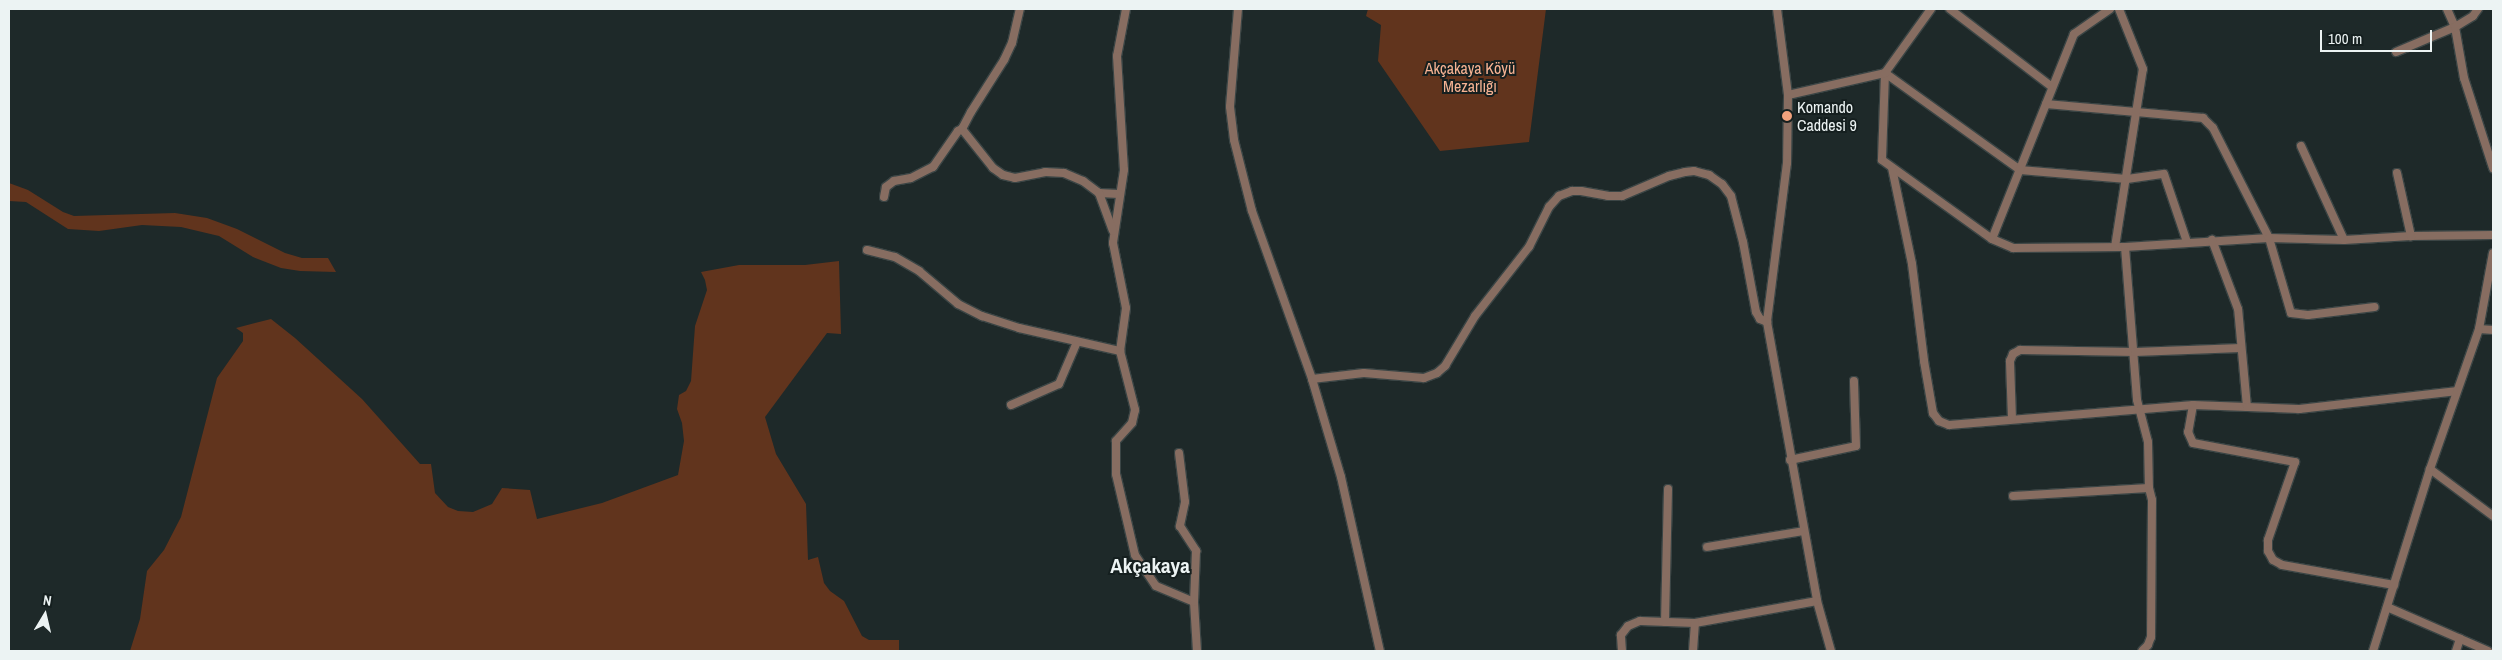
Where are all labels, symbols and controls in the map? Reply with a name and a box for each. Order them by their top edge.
scale bar [2322,20,2434,52]
text: 100 m [2328,28,2362,49]
park label: Akçakaya Köyü Mezarlığı [1425,58,1515,96]
place label: Komando Caddesi 9 [1797,97,1857,135]
marker: Komando Caddesi 9 [1781,110,1793,122]
district label: Akçakaya [1110,553,1190,579]
north arrow [20,590,70,640]
text: N [42,591,53,610]

